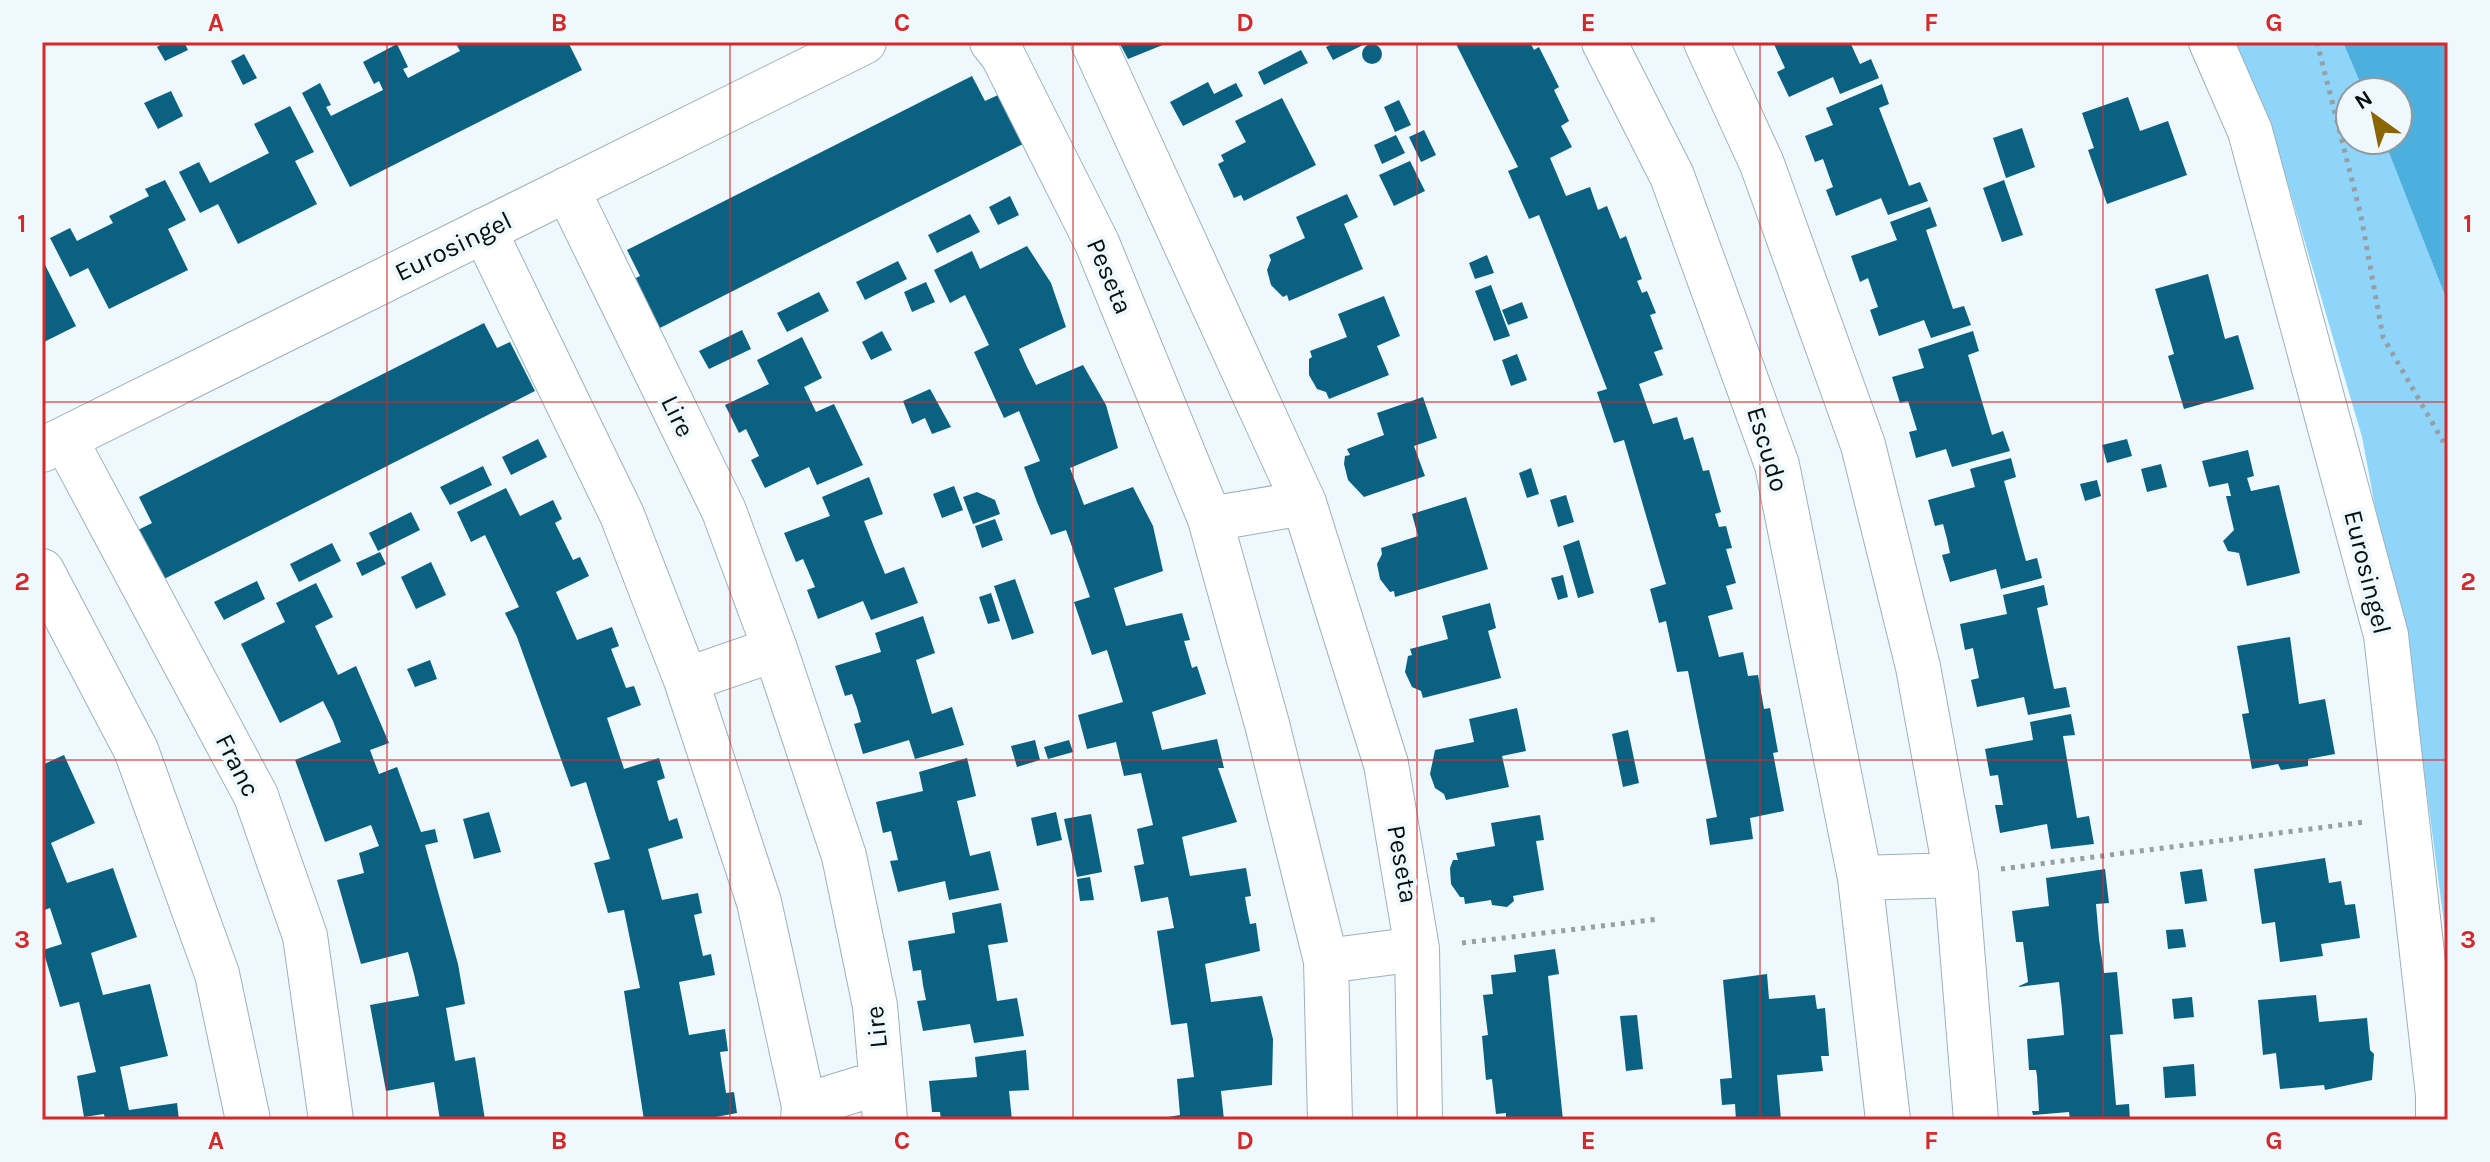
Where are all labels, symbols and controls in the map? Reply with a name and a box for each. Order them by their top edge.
text: A [208,7,224,38]
text: B [551,7,567,38]
text: C [894,7,910,38]
text: D [1236,7,1254,38]
text: E [1580,7,1596,38]
text: F [1924,7,1938,38]
text: G [2265,7,2283,38]
north arrow [2334,76,2414,156]
text: N [2350,85,2377,115]
street label: Eurosingel [390,205,517,288]
text: 1 [17,208,27,239]
text: 1 [2463,208,2473,239]
street label: Peseta [1080,234,1139,319]
street label: Lire [654,390,701,442]
street label: Escudo [1740,403,1795,495]
street label: Eurosingel [2337,507,2398,637]
text: 2 [14,566,30,597]
text: 2 [2460,566,2476,597]
street label: Franc [209,729,266,802]
street label: Peseta [1380,823,1425,906]
text: 3 [14,924,30,955]
text: 3 [2460,924,2476,955]
street label: Lire [859,1004,894,1050]
text: A [208,1125,224,1156]
text: B [551,1125,567,1156]
text: C [894,1125,910,1156]
text: D [1236,1125,1254,1156]
text: E [1580,1125,1596,1156]
text: F [1924,1125,1938,1156]
text: G [2265,1125,2283,1156]

